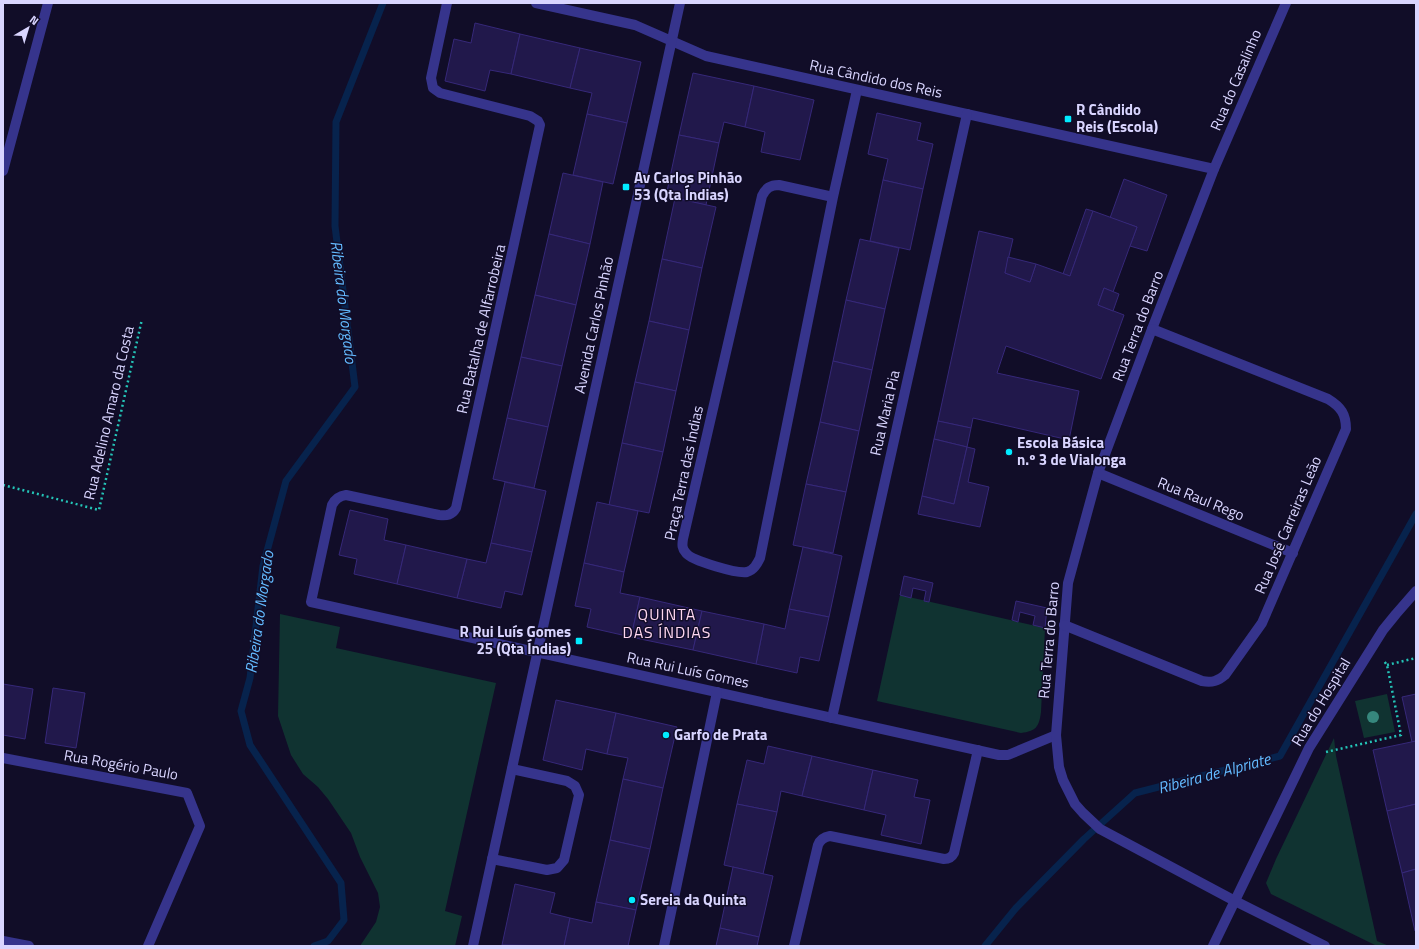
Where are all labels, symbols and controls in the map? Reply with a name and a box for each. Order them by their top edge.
north arrow [8,8,48,48]
text: N [26,11,42,29]
street label: Rua do Casalinho [1204,25,1267,134]
street label: Rua Cândido dos Reis [808,53,945,104]
place label: R Cândido Reis (Escola) [1076,98,1158,138]
marker: R Cândido Reis (Escola) [1063,114,1073,124]
place label: Av Carlos Pinhão 53 (Qta Índias) [634,166,742,206]
marker: Av Carlos Pinhão 53 (Qta Índias) [621,182,631,192]
water label: Ribeira do Morgado [325,239,364,366]
street label: Rua Batalha de Alfarrobeira [450,241,511,416]
street label: Avenida Carlos Pinhão [568,254,619,396]
street label: Rua Terra do Barro [1106,267,1169,385]
street label: Rua Adelino Amaro da Costa [77,323,140,502]
street label: Rua Maria Pia [864,367,906,458]
street label: Praça Terra das Índias [658,403,709,543]
place label: Escola Básica n.º 3 de Vialonga [1017,431,1127,471]
marker: Escola Básica n.º 3 de Vialonga [1004,447,1014,457]
street label: Rua José Carreiras Leão [1248,452,1327,597]
street label: Rua Raul Rego [1154,471,1248,526]
water label: Ribeira do Morgado [239,548,280,675]
street label: Rua Terra do Barro [1032,580,1065,699]
district label: QUINTA DAS ÍNDIAS [623,602,711,644]
place label: R Rui Luís Gomes 25 (Qta Índias) [460,620,571,660]
marker: R Rui Luís Gomes 25 (Qta Índias) [574,636,584,646]
street label: Rua Rui Luís Gomes [625,645,751,694]
street label: Rua do Hospital [1285,653,1356,750]
place label: Garfo de Prata [674,723,768,746]
marker: Garfo de Prata [661,730,671,740]
street label: Rua Rogério Paulo [62,743,180,786]
water label: Ribeira de Alpriate [1155,746,1274,800]
place label: Sereia da Quinta [640,888,747,911]
marker: Sereia da Quinta [627,895,637,905]

